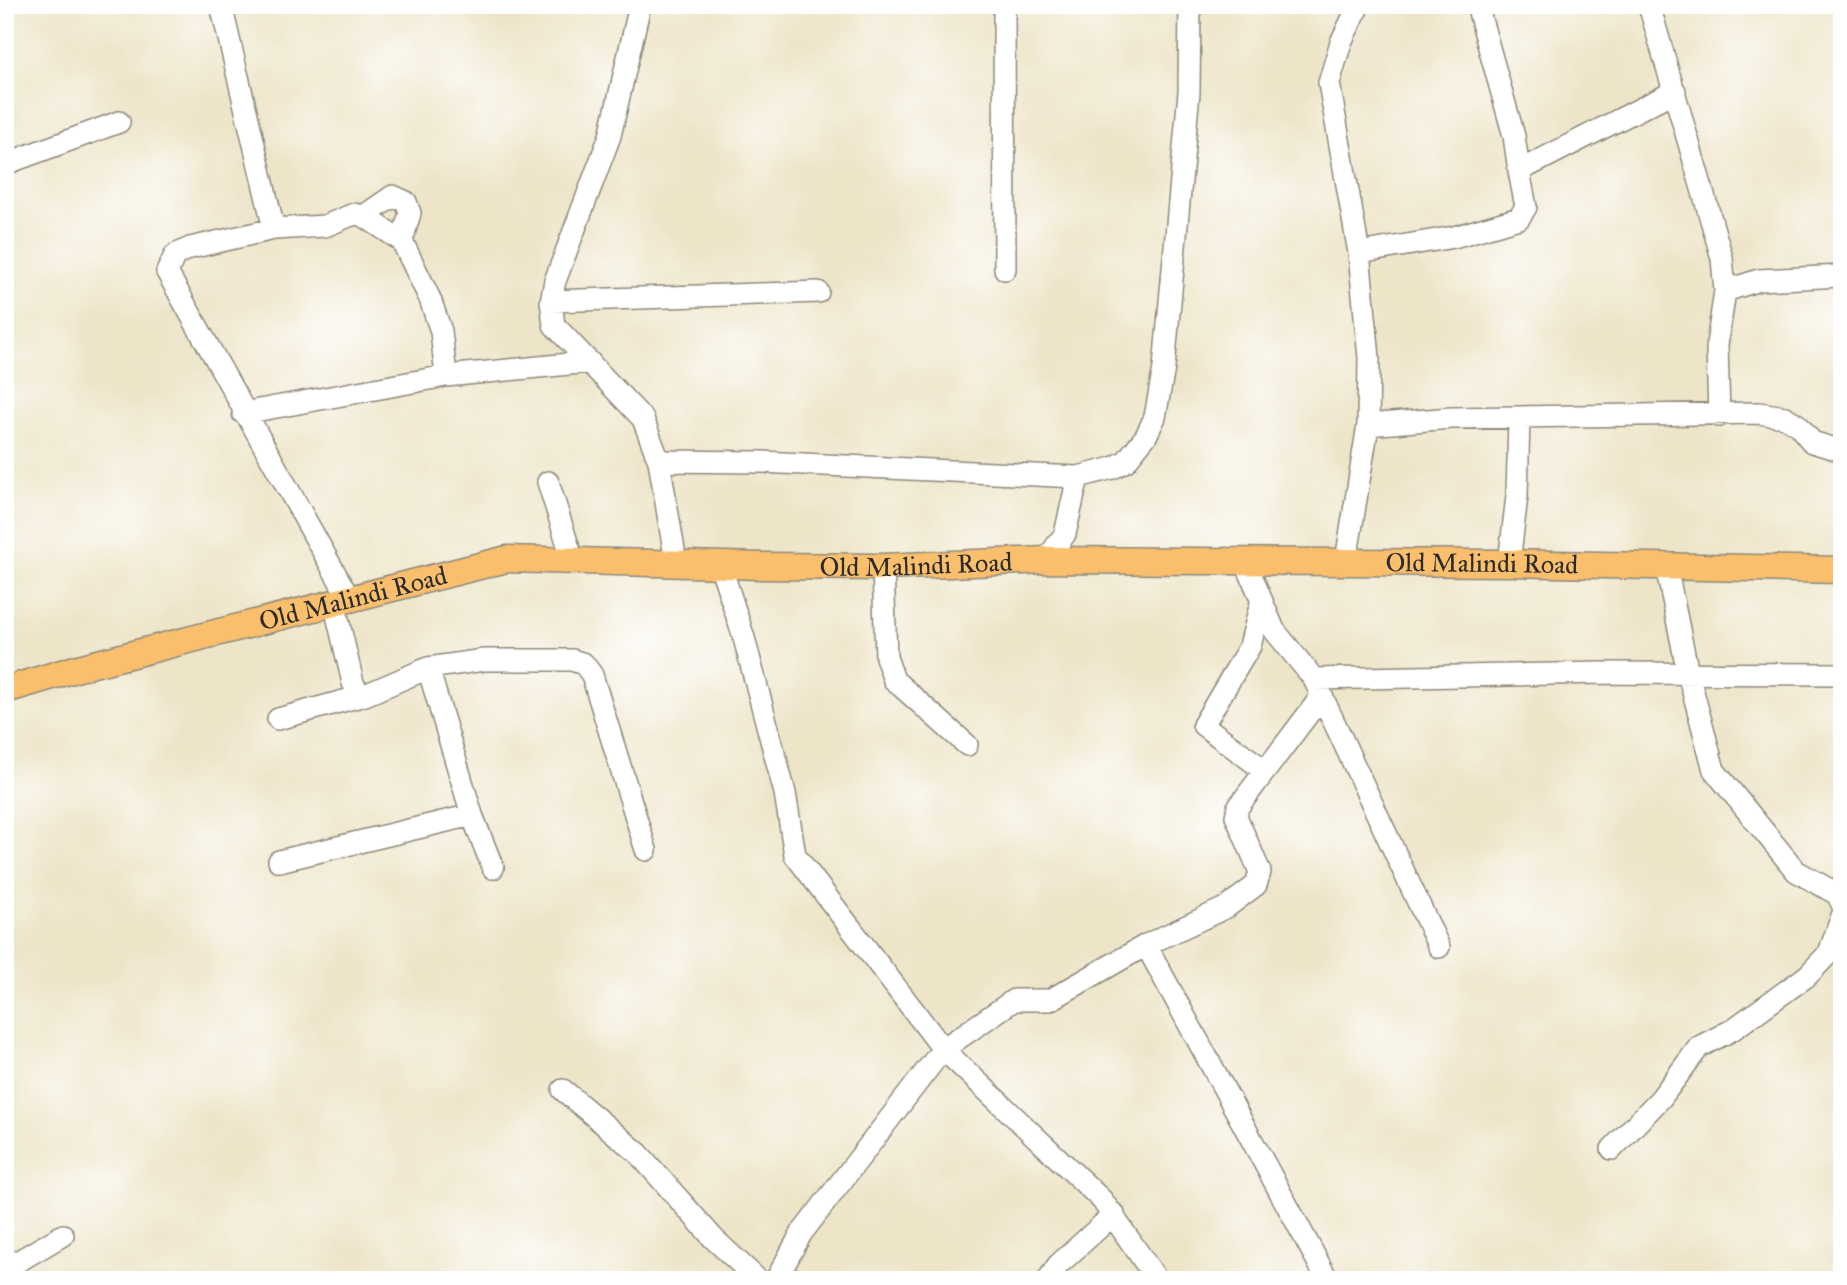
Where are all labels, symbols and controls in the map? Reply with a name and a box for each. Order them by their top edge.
street label: Old Malindi Road [820,545,1013,583]
street label: Old Malindi Road [1385,546,1579,580]
street label: Old Malindi Road [256,559,450,637]

